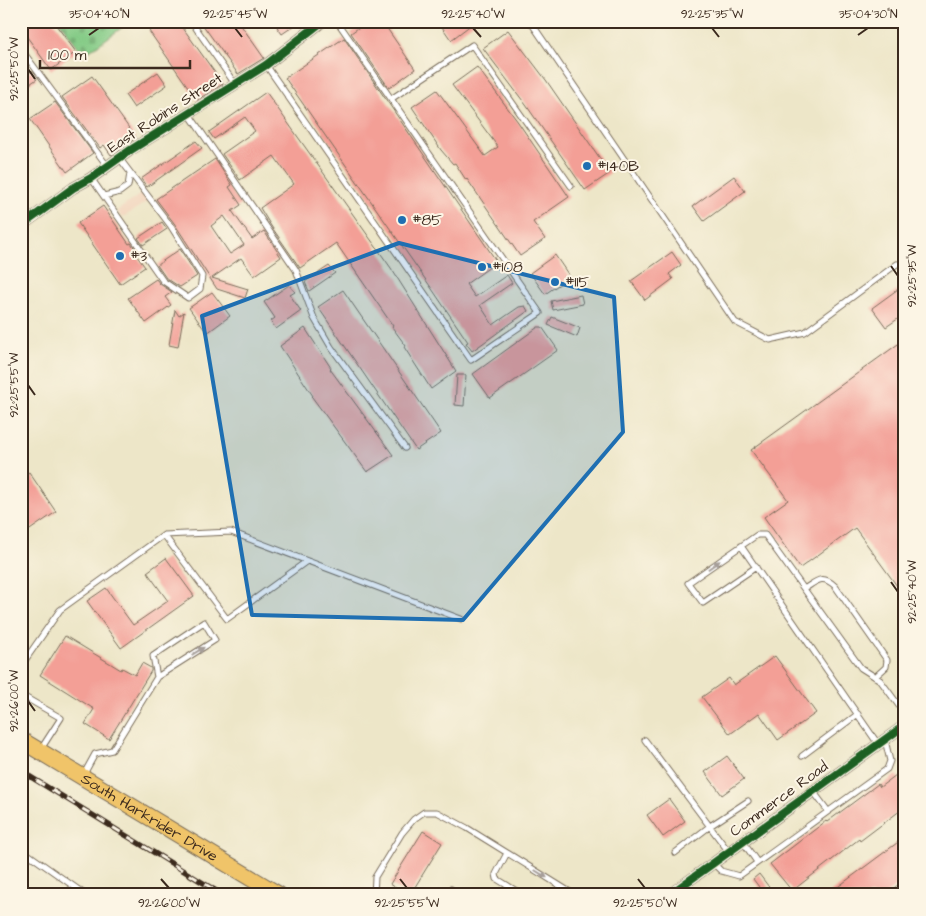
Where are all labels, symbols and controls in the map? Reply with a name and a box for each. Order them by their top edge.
text: 35°04'40"N [68,6,130,23]
text: 92°25'45"W [203,6,268,23]
text: 92°25'40"W [441,6,505,23]
text: 92°25'35"W [681,6,744,23]
text: 35°04'30"N [839,6,898,23]
text: 92°25'50"W [6,36,23,101]
scale bar [40,38,190,70]
text: 100 m [48,45,87,66]
street label: East Robins Street [103,68,227,158]
place label: #140B [597,156,639,177]
marker: #140B [581,160,593,172]
place label: #85 [412,210,442,231]
marker: #85 [396,214,408,226]
text: 92°25'35"W [904,244,921,307]
place label: #3 [130,246,148,267]
marker: #3 [114,250,126,262]
place label: #108 [492,257,523,278]
marker: #108 [476,261,488,273]
place label: #115 [565,272,589,293]
marker: #115 [549,276,561,288]
text: 92°25'55"W [6,352,23,417]
one-way arrow [708,560,721,570]
text: 92°25'40"W [904,560,921,624]
one-way arrow [192,646,205,656]
text: 92°26'00"W [6,669,23,732]
street label: Commerce Road [726,756,833,842]
street label: South Harkrider Drive [77,768,222,867]
one-way arrow [535,869,548,878]
text: 92°26'00"W [138,895,201,912]
text: 92°25'55"W [375,895,440,912]
text: 92°25'50"W [613,895,678,912]

